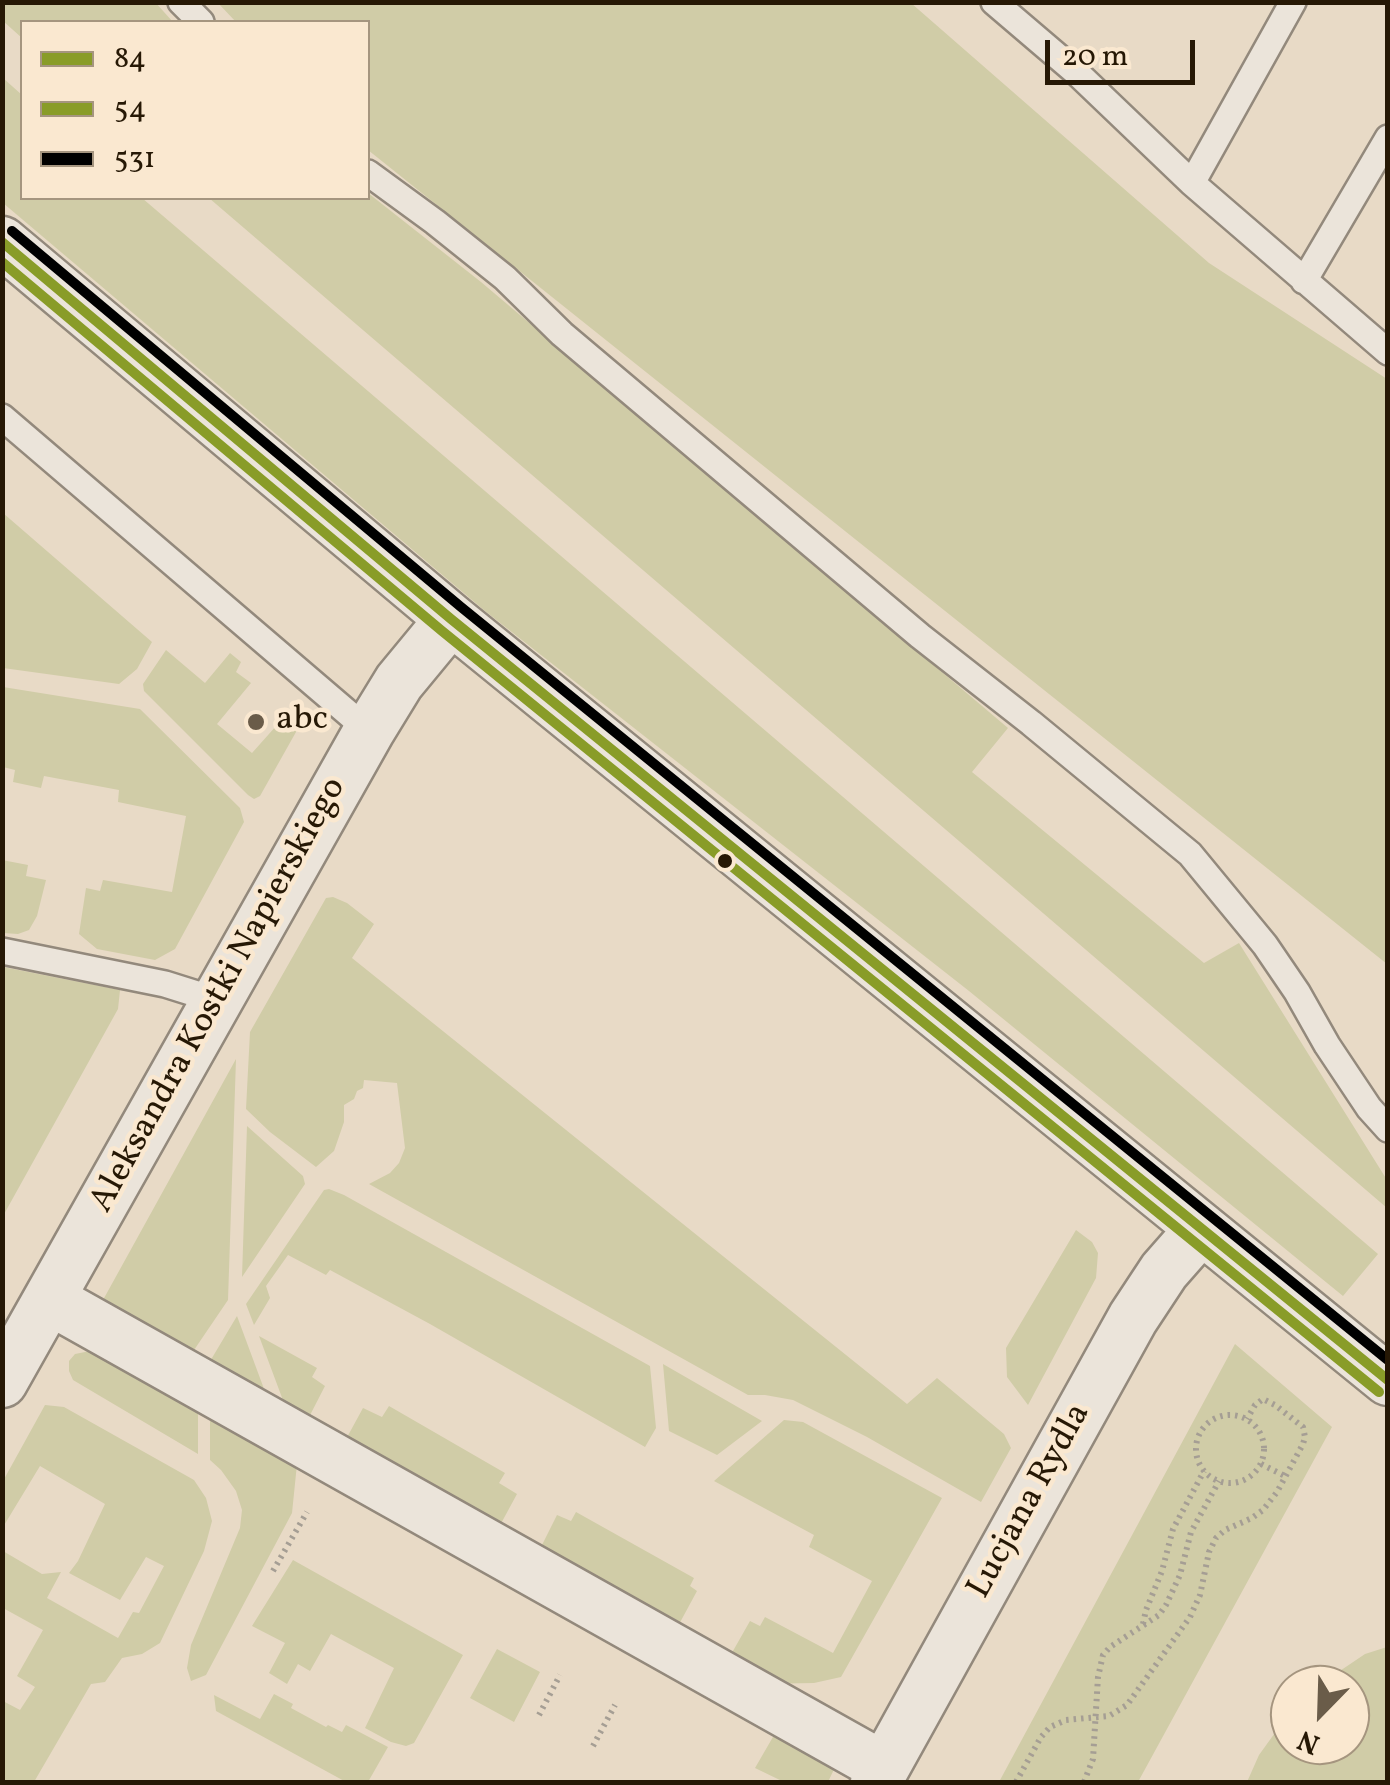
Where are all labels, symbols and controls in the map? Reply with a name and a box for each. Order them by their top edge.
legend [20,20,370,200]
scale bar [1050,20,1200,82]
text: 20 m [1062,36,1128,78]
text: 84 [114,38,146,80]
text: 54 [114,88,146,130]
text: 531 [114,138,155,180]
place label: abc [276,701,328,743]
marker: abc [245,711,267,733]
street label: Aleksandra Kostki Napierskiego [83,771,357,1221]
unlabelled marker [715,851,735,871]
street label: Lucjana Rydla [960,1397,1102,1607]
north arrow [1270,1665,1370,1765]
text: N [1292,1719,1326,1763]

